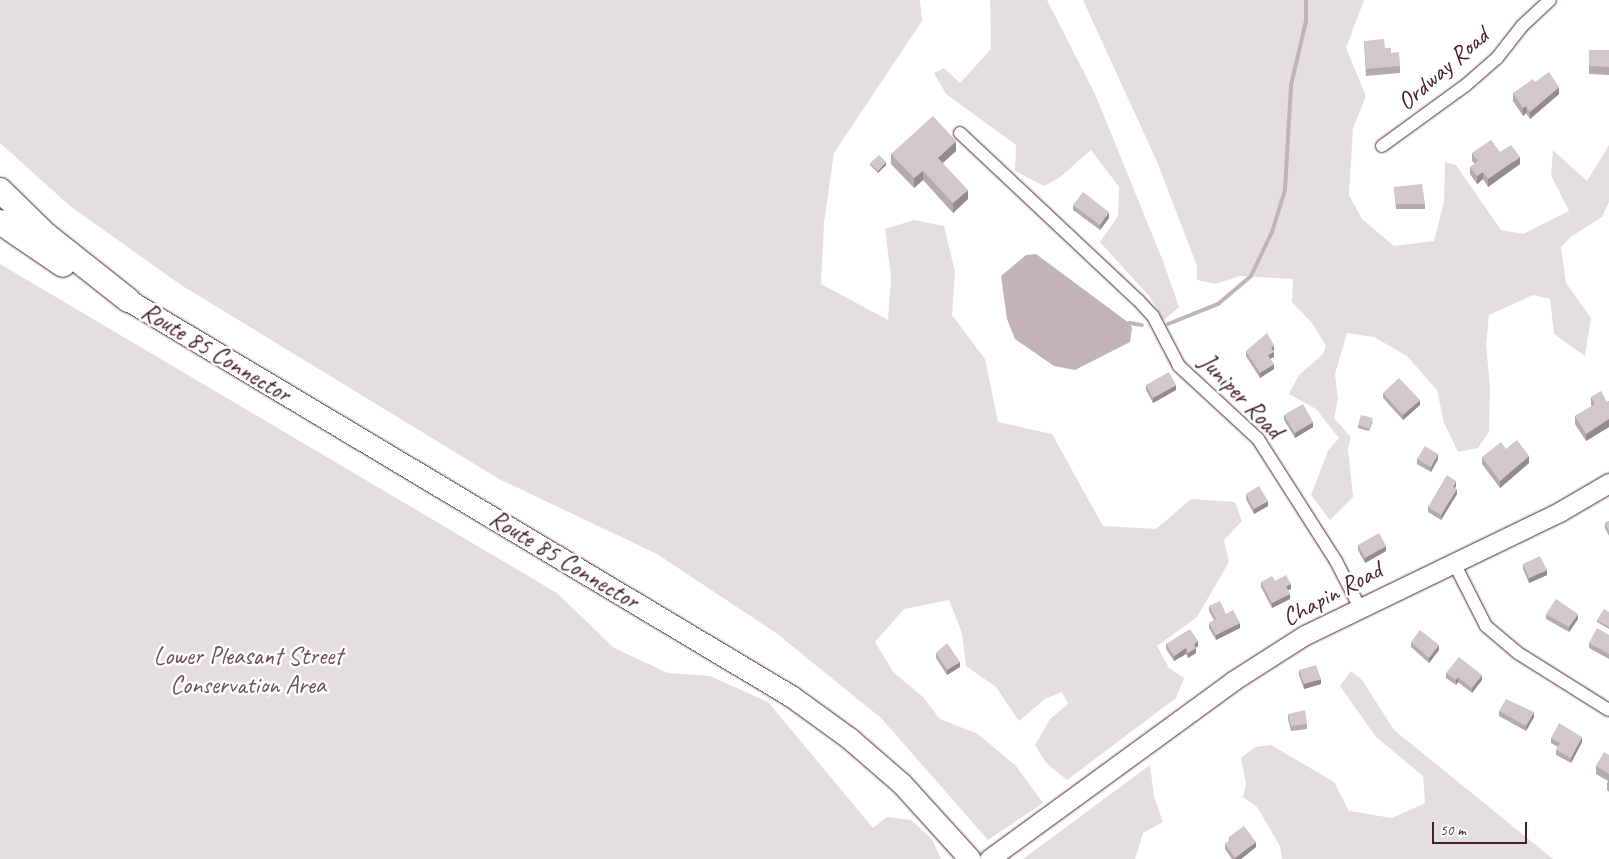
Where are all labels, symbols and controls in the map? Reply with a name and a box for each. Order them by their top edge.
street label: Ordway Road [1391,21,1495,117]
street label: Route 85 Connector [136,297,296,409]
street label: Juniper Road [1193,347,1289,445]
street label: Route 85 Connector [484,504,644,616]
street label: Chapin Road [1277,555,1387,633]
park label: Lower Pleasant Street Conservation Area [154,642,342,701]
scale bar [1434,812,1529,844]
text: 50 m [1440,821,1466,840]

